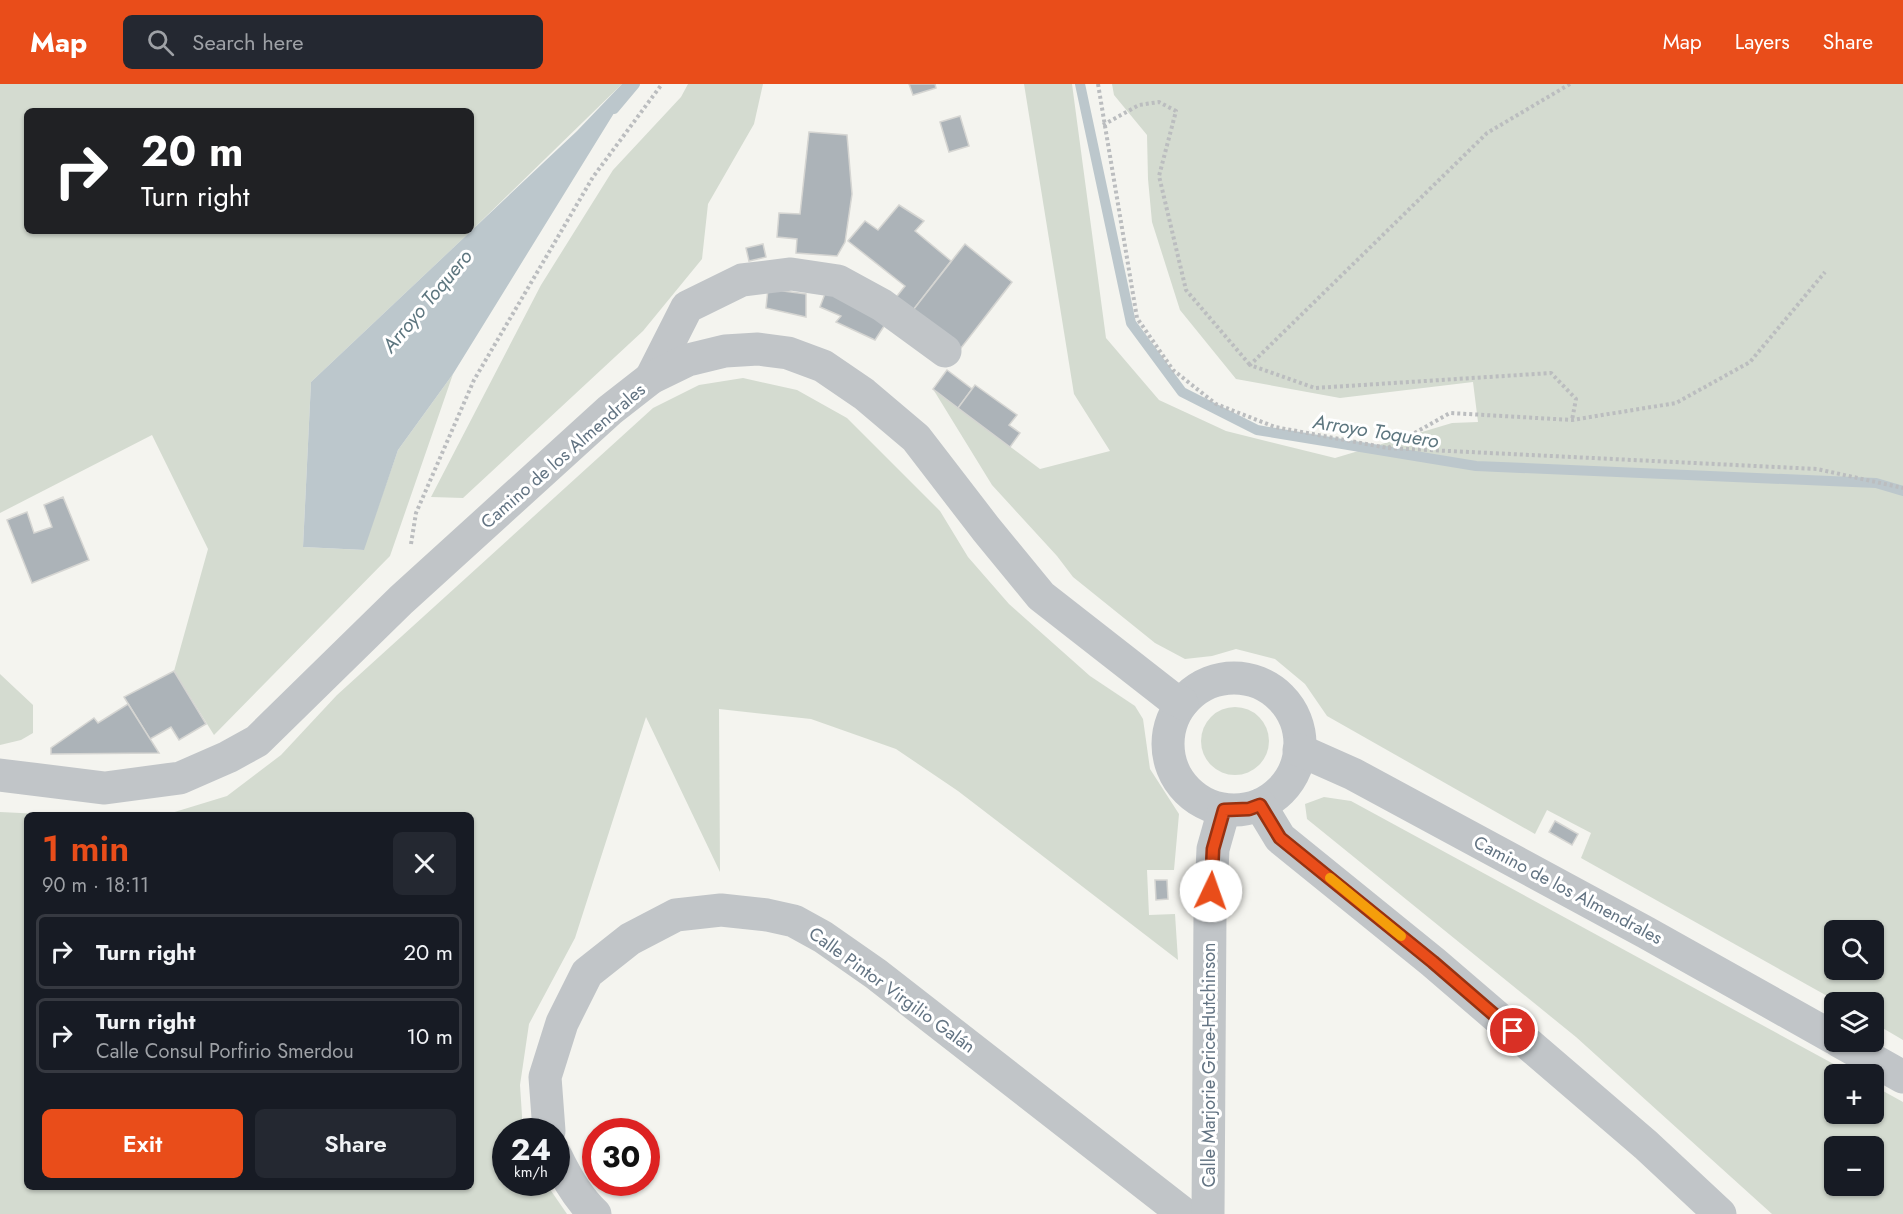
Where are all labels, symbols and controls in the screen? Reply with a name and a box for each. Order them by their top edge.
search box [123,15,543,69]
text: Map [30,22,87,63]
icon: search [144,26,177,59]
text: Search here [192,26,304,58]
text: Map [1663,27,1702,57]
text: Layers [1735,27,1790,57]
text: Share [1823,27,1873,57]
text: 20 m [141,121,243,182]
icon: right [42,132,120,210]
text: Turn right [141,177,249,216]
water label: Arroyo Toquero [375,243,479,360]
street label: Camino de los Almendrales [475,377,651,535]
water label: Arroyo Toquero [1310,407,1441,456]
text: 1 min [42,822,129,874]
street label: Camino de los Almendrales [1469,829,1667,951]
button: close [393,832,456,895]
position arrow [1179,859,1243,923]
text: 90 m · 18:11 [42,871,149,900]
map controls [1824,920,1884,1196]
button: search [1824,920,1884,980]
street label: Calle Pintor Virgilio Galán [803,921,981,1059]
icon: right [45,935,78,968]
text: Turn right [96,936,196,968]
text: 20 m [404,936,453,968]
street label: Calle Marjorie Grice-Hutchinson [1196,942,1222,1188]
button: layers [1824,992,1884,1052]
text: Turn right [96,1005,196,1037]
pin [1487,1005,1538,1056]
icon: arrive [1496,1014,1529,1047]
icon: right [45,1019,78,1052]
text: 10 m [406,1020,453,1052]
text: Calle Consul Porfirio Smerdou [96,1037,354,1066]
button: + [1824,1064,1884,1124]
button: Exit [42,1109,243,1178]
button: Share [255,1109,456,1178]
speed limit sign: 30 [582,1118,660,1196]
text: 24 [511,1128,551,1171]
button: − [1824,1136,1884,1196]
text: km/h [514,1161,548,1183]

